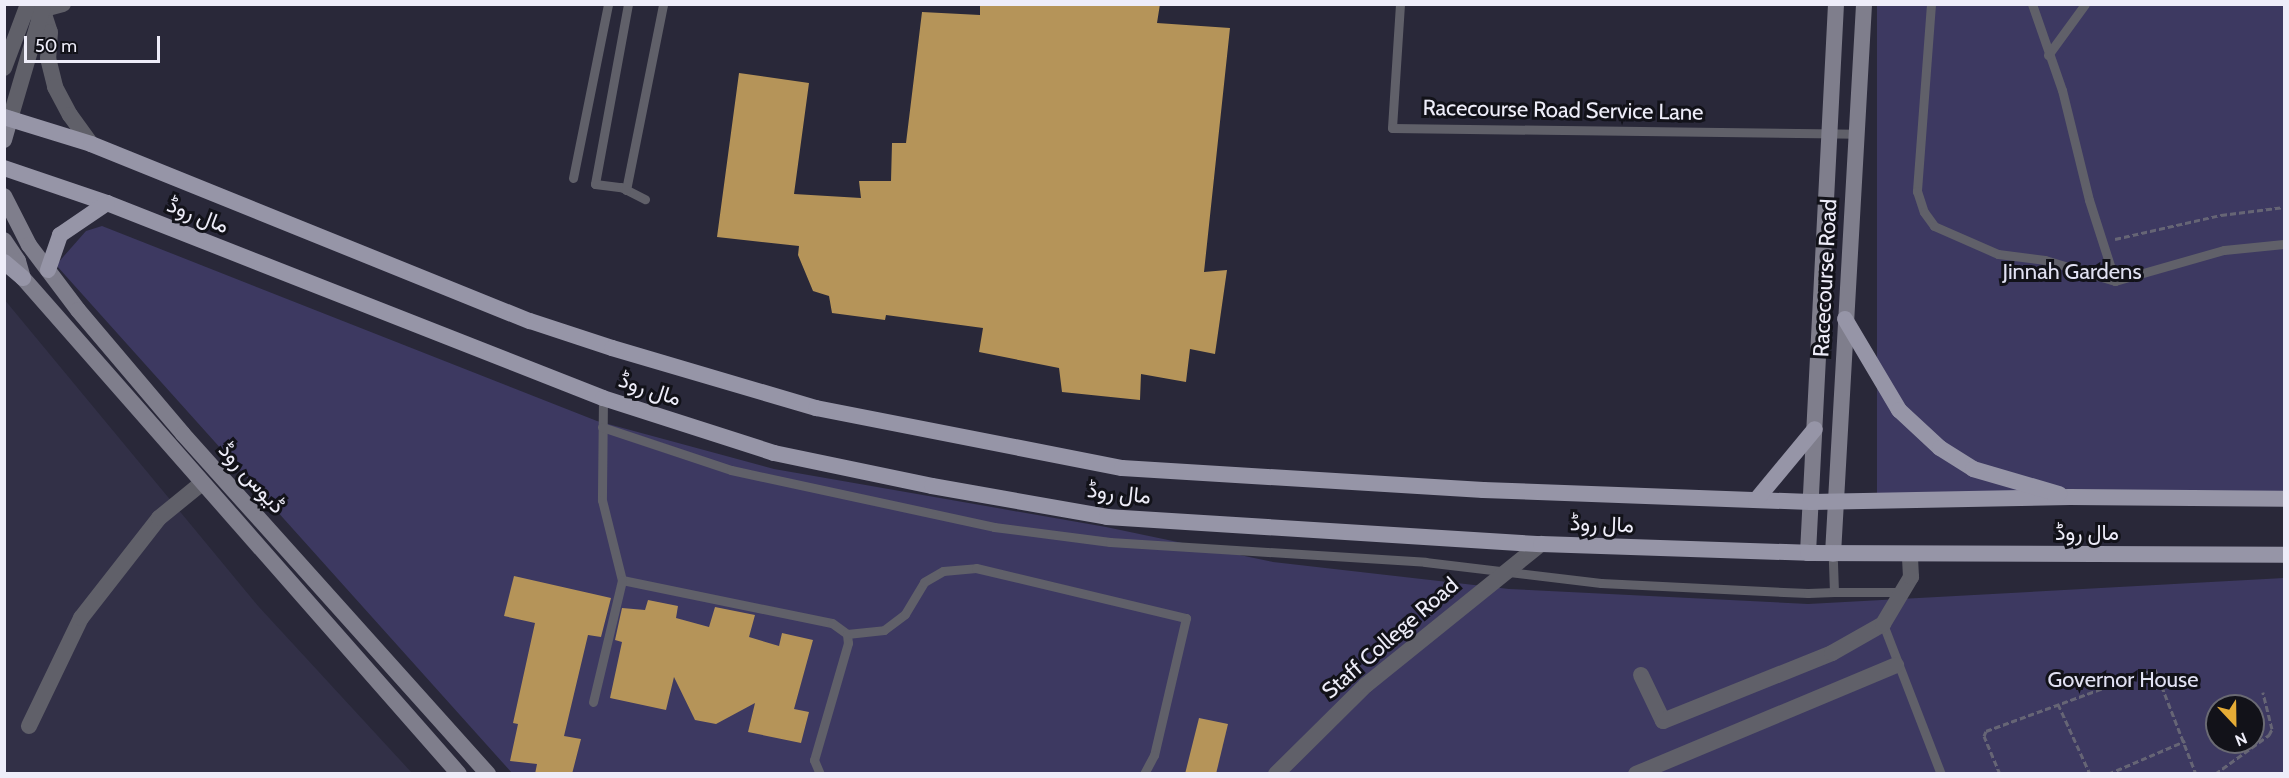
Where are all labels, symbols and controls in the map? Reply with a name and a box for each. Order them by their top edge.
scale bar [27,24,164,62]
text: 50 m [35,35,77,57]
street label: Racecourse Road Service Lane [1422,94,1704,126]
street label: مال روڈ [163,191,233,239]
street label: Racecourse Road [1808,198,1842,358]
park label: Jinnah Gardens [2003,259,2141,285]
street label: مال روڈ [615,367,685,411]
street label: ڈیوس روڈ [213,437,291,519]
street label: مال روڈ [1086,477,1152,509]
street label: مال روڈ [1570,510,1634,538]
street label: مال روڈ [2055,520,2119,546]
street label: Staff College Road [1317,572,1463,704]
park label: Governor House [2048,667,2198,693]
north arrow [2205,694,2265,754]
text: N [2232,728,2250,750]

